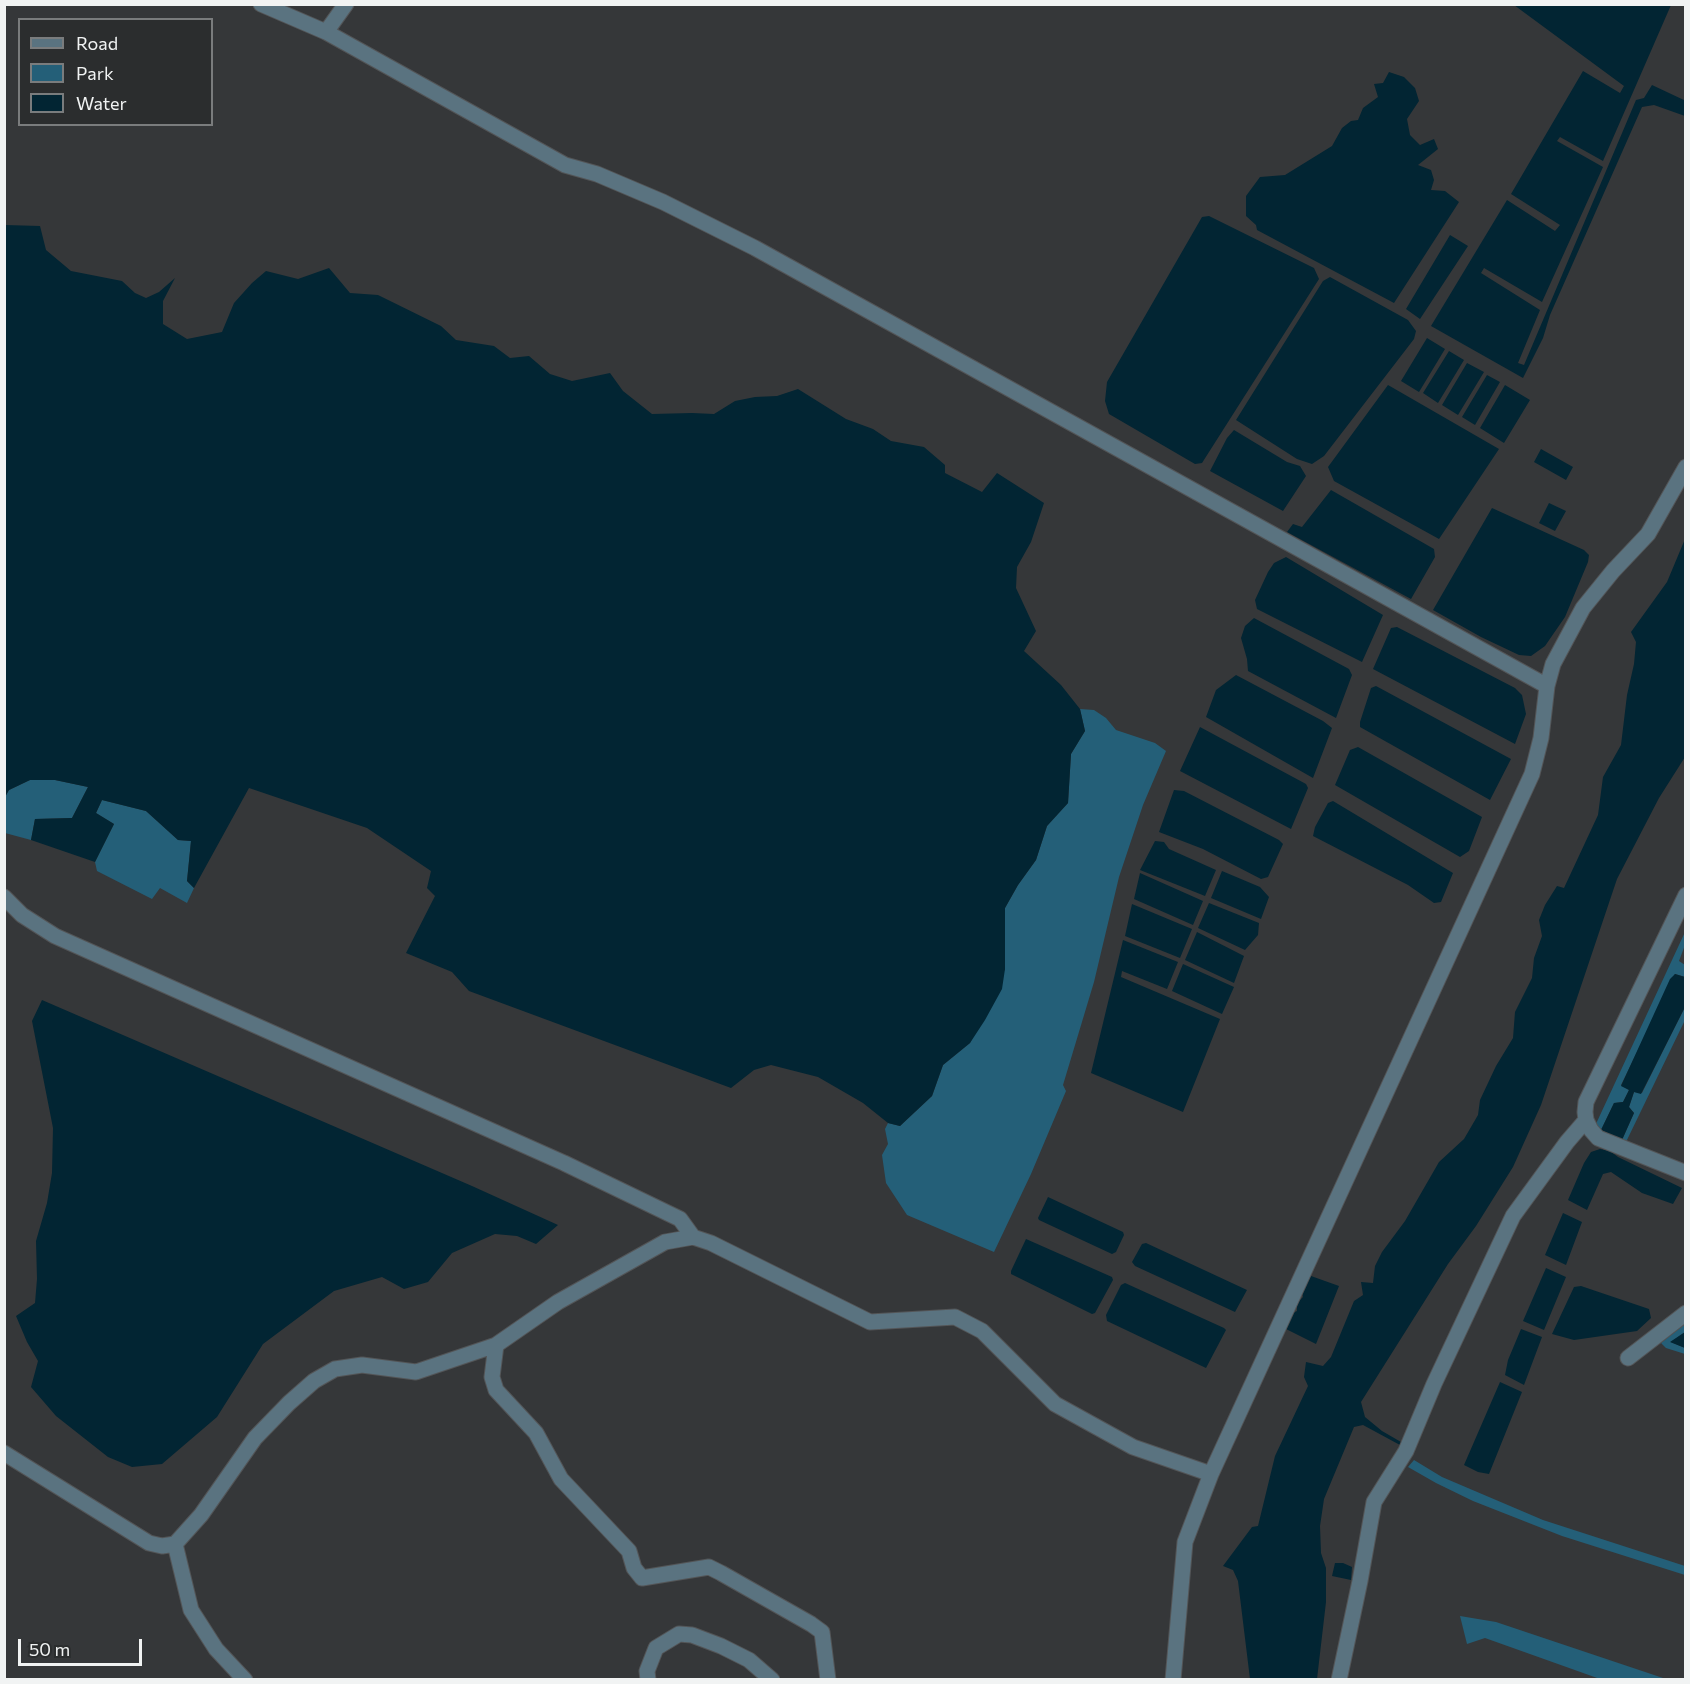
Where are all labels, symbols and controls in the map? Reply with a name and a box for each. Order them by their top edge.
legend [18,18,213,126]
text: Road [76,32,118,54]
text: Park [76,62,114,84]
text: Water [76,92,127,114]
scale bar [21,1627,146,1665]
text: 50 m [29,1638,70,1660]

